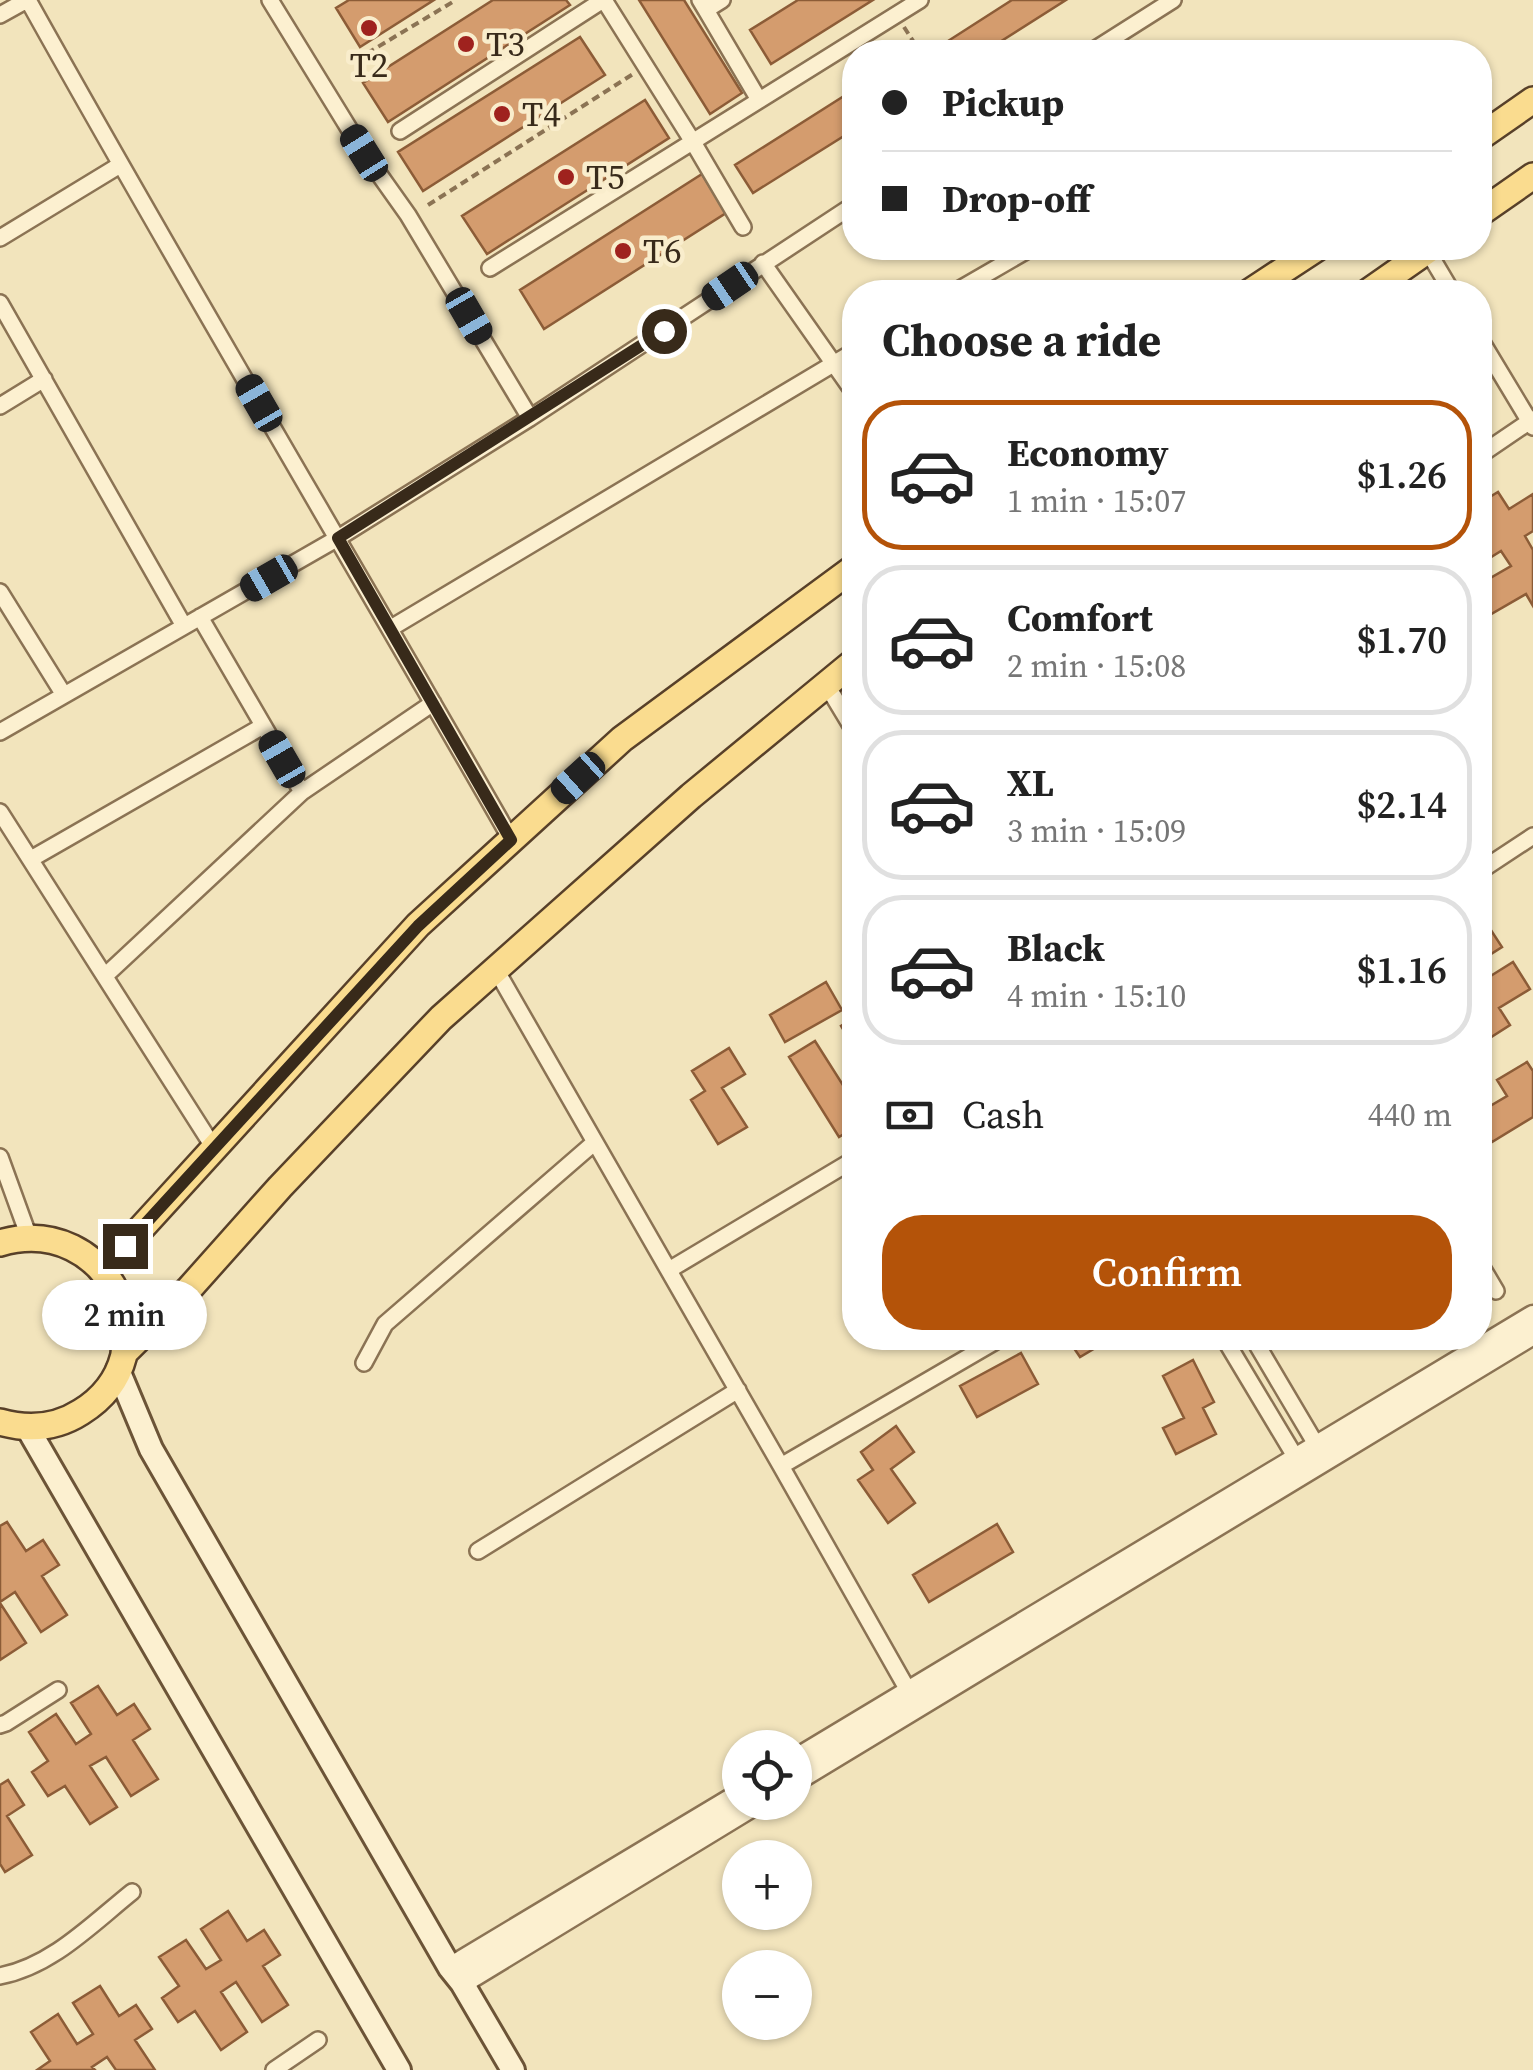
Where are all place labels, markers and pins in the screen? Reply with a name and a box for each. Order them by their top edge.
marker: T2 [358,17,380,39]
place label: T3 [486,20,525,68]
marker: T3 [455,33,477,55]
place label: T2 [350,41,388,89]
place label: T4 [522,90,561,138]
marker: T4 [491,103,513,125]
place label: T5 [586,153,625,201]
marker: T5 [555,166,577,188]
place label: T6 [643,227,682,275]
marker: T6 [612,240,634,262]

